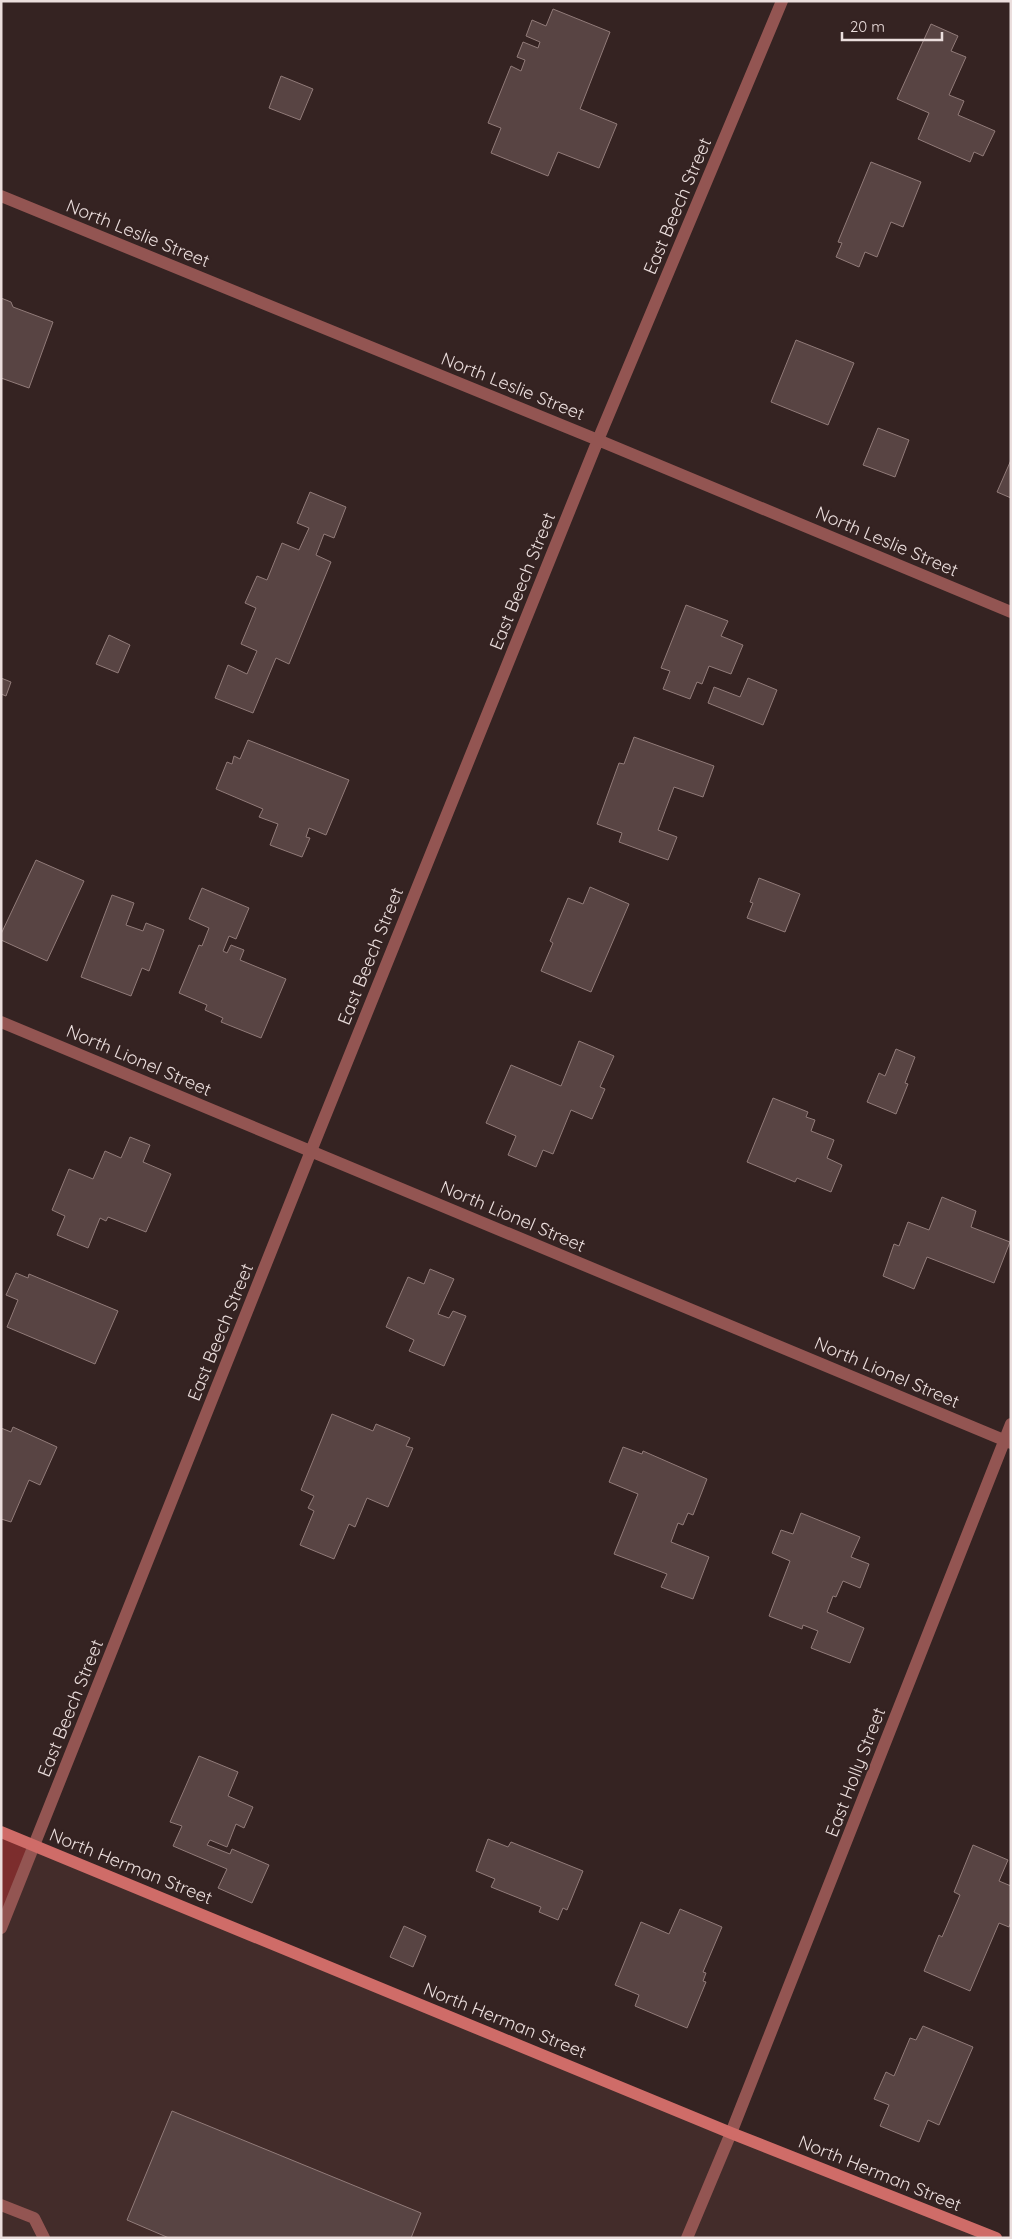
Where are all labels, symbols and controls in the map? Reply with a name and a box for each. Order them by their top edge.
scale bar [842,10,942,42]
text: 20 m [850,17,885,36]
street label: East Beech Street [638,134,716,278]
street label: North Leslie Street [63,194,213,272]
street label: North Leslie Street [438,347,588,425]
street label: North Leslie Street [812,501,962,581]
street label: East Beech Street [484,509,560,653]
street label: East Beech Street [332,884,408,1028]
street label: North Lionel Street [63,1019,215,1101]
street label: North Lionel Street [437,1175,589,1257]
street label: East Beech Street [182,1260,258,1404]
street label: North Lionel Street [811,1331,963,1413]
street label: East Beech Street [32,1636,108,1780]
street label: East Holly Street [820,1704,890,1840]
street label: North Herman Street [46,1823,216,1909]
street label: North Herman Street [420,1977,590,2063]
street label: North Herman Street [795,2130,965,2216]

